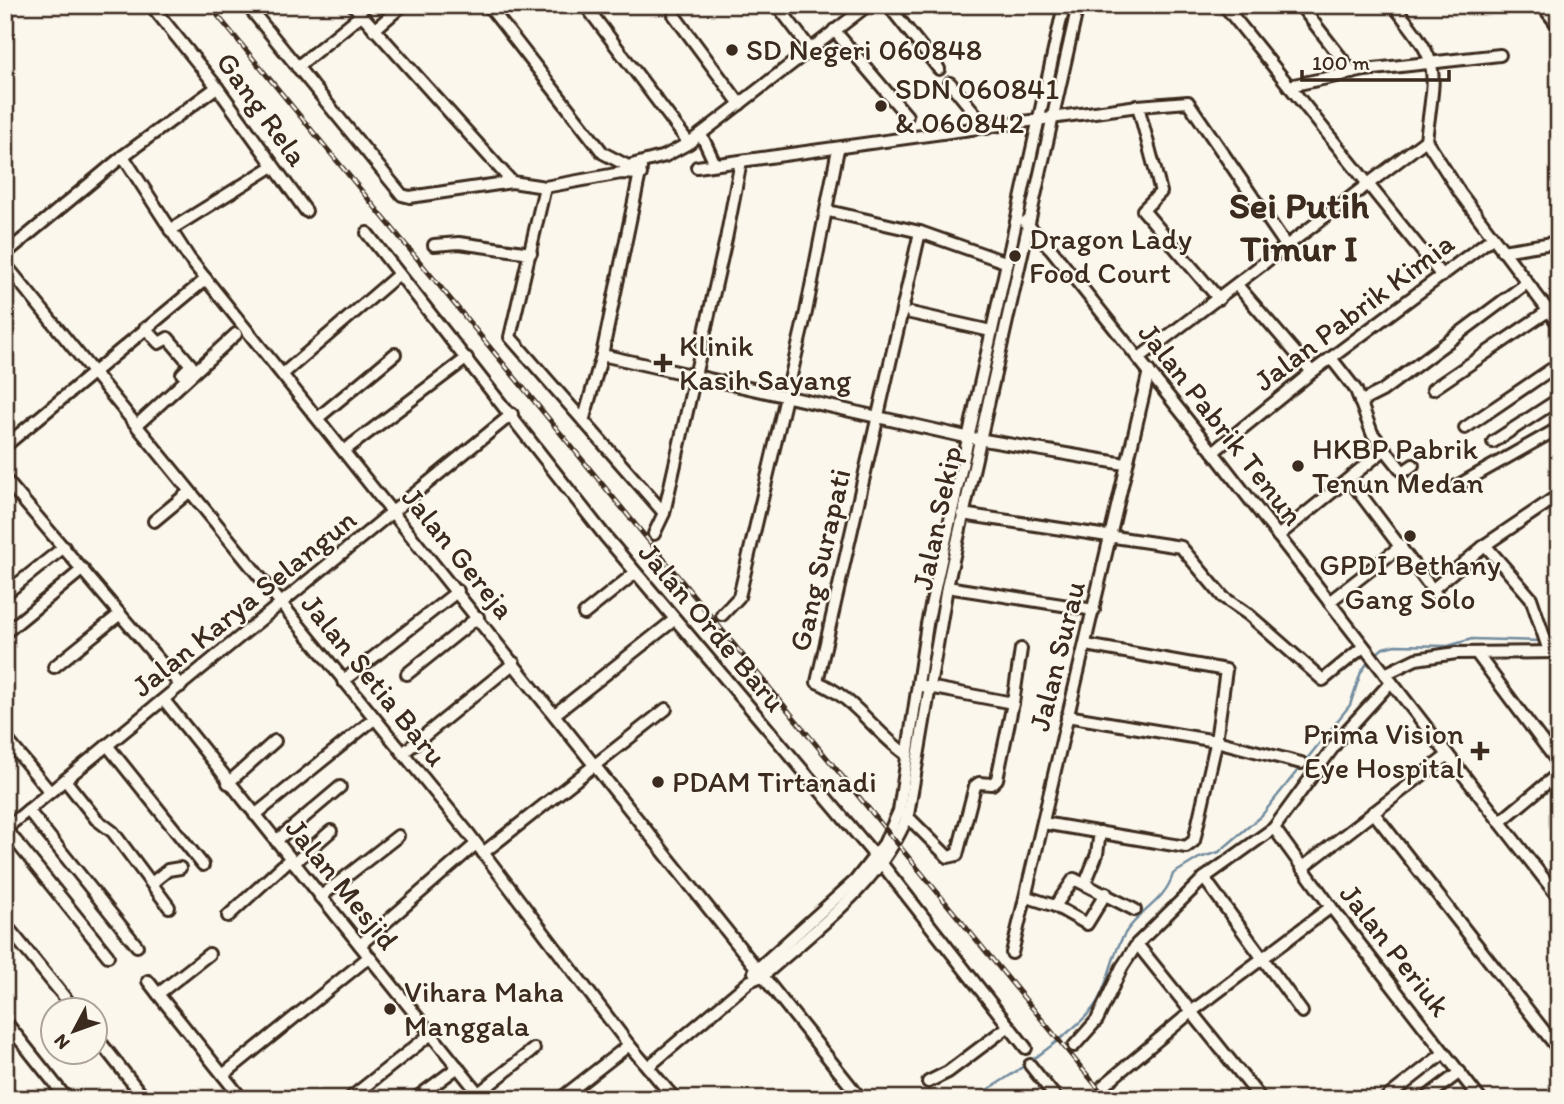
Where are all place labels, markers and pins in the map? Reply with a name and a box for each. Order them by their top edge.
place label: SD Negeri 060848 [746,31,982,68]
marker: SD Negeri 060848 [724,42,740,58]
place label: SDN 060841 & 060842 [895,70,1059,141]
marker: SDN 060841 & 060842 [873,98,889,114]
place label: Dragon Lady Food Court [1029,220,1192,291]
marker: Dragon Lady Food Court [1007,248,1023,264]
place label: Klinik Kasih Sayang [679,327,852,398]
marker: Klinik Kasih Sayang [653,353,673,373]
place label: HKBP Pabrik Tenun Medan [1312,430,1484,501]
marker: HKBP Pabrik Tenun Medan [1290,458,1306,474]
marker: GPDI Bethany Gang Solo [1402,528,1418,544]
place label: GPDI Bethany Gang Solo [1319,546,1501,617]
place label: Prima Vision Eye Hospital [1303,715,1465,786]
marker: Prima Vision Eye Hospital [1470,741,1490,761]
place label: PDAM Tirtanadi [672,763,877,800]
marker: PDAM Tirtanadi [650,774,666,790]
place label: Vihara Maha Manggala [404,973,564,1044]
marker: Vihara Maha Manggala [382,1001,398,1017]

